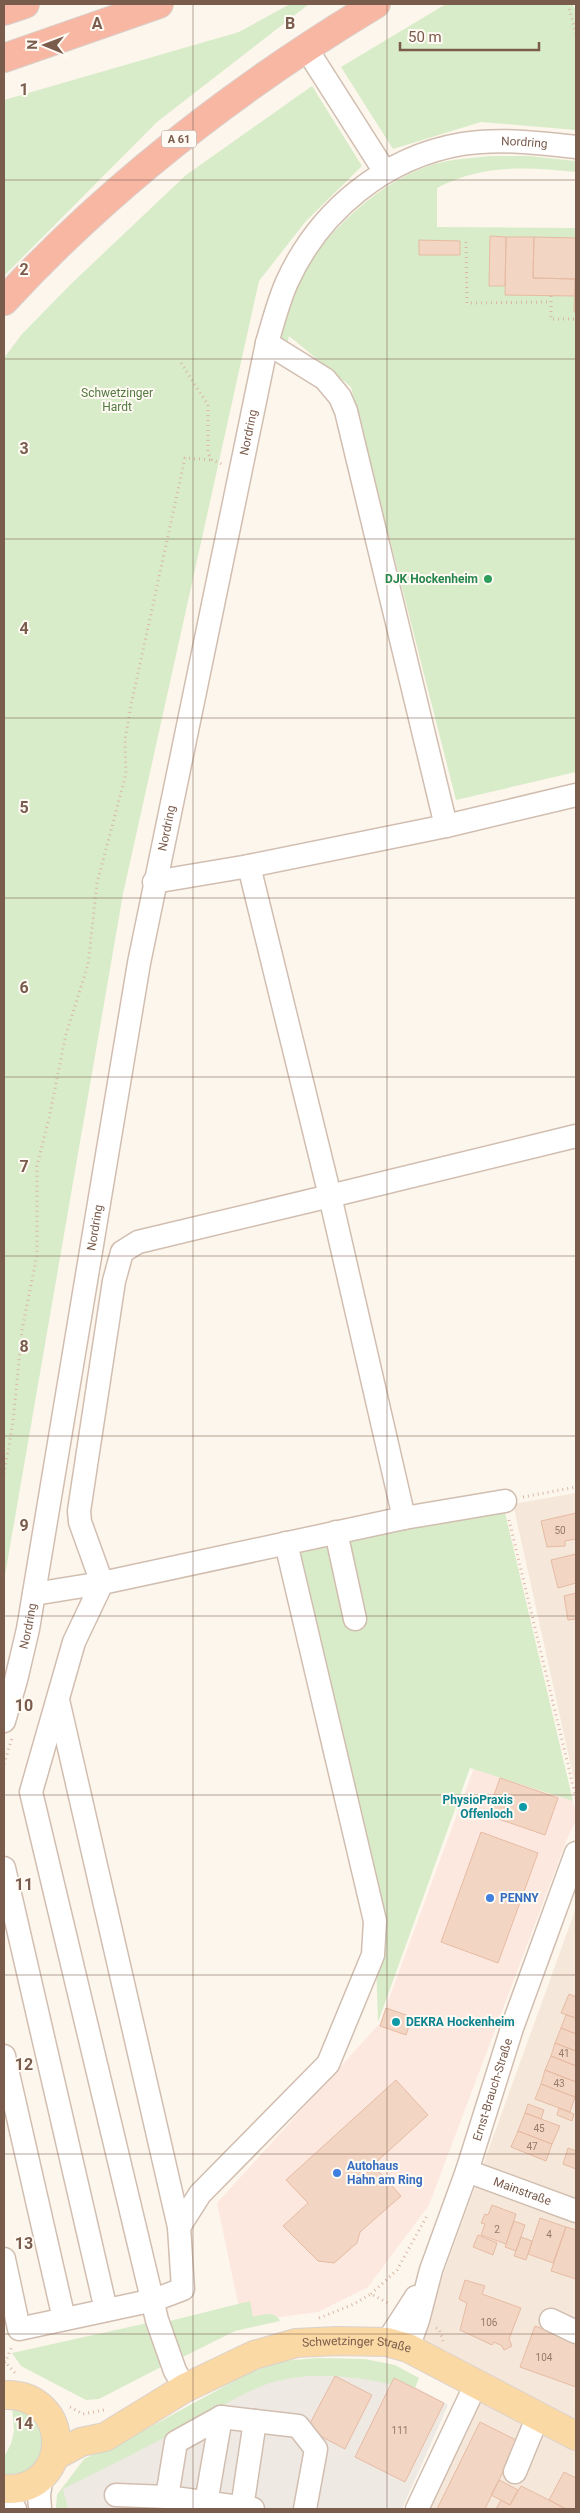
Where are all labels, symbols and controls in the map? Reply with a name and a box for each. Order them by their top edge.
text: A [92,14,103,33]
text: B [285,14,295,33]
north arrow [20,20,70,70]
scale bar [400,20,539,52]
text: 50 m [408,28,442,46]
text: N [24,40,40,50]
text: 1 [19,80,29,99]
road number: A 61 [162,130,196,148]
street label: Nordring [501,134,548,151]
text: 2 [19,260,29,279]
park label: Schwetzinger Hardt [81,386,153,414]
street label: Nordring [237,408,260,457]
text: 3 [19,439,29,458]
place label: DJK Hockenheim [385,572,478,586]
marker: DJK Hockenheim [482,573,494,585]
text: 4 [19,619,29,638]
text: 5 [19,798,29,817]
street label: Nordring [155,804,178,852]
text: 6 [19,978,29,997]
text: 7 [19,1157,29,1176]
street label: Nordring [84,1204,106,1252]
text: 8 [19,1337,29,1356]
text: 9 [19,1516,29,1535]
house number: 50 [554,1525,566,1536]
street label: Nordring [17,1602,39,1650]
text: 10 [15,1696,33,1715]
place label: PhysioPraxis Offenloch [443,1793,513,1821]
marker: PhysioPraxis Offenloch [517,1801,529,1813]
text: 11 [15,1875,33,1894]
place label: PENNY [500,1891,539,1905]
marker: PENNY [484,1892,496,1904]
place label: DEKRA Hockenheim [406,2015,515,2029]
marker: DEKRA Hockenheim [390,2016,402,2028]
street label: Ernst-Brauch-Straße [470,2037,515,2143]
house number: 41 [558,2048,570,2059]
text: 12 [15,2055,33,2074]
house number: 43 [553,2078,565,2089]
house number: 45 [533,2123,545,2134]
house number: 47 [526,2141,538,2152]
place label: Autohaus Hahn am Ring [347,2159,423,2187]
marker: Autohaus Hahn am Ring [331,2167,343,2179]
street label: Mainstraße [492,2174,553,2208]
house number: 2 [494,2224,500,2235]
house number: 4 [546,2229,552,2240]
text: 13 [15,2234,33,2253]
house number: 106 [481,2317,498,2328]
street label: Schwetzinger Straße [302,2334,413,2356]
house number: 104 [536,2352,553,2363]
text: 14 [15,2414,33,2433]
house number: 111 [392,2425,408,2436]

